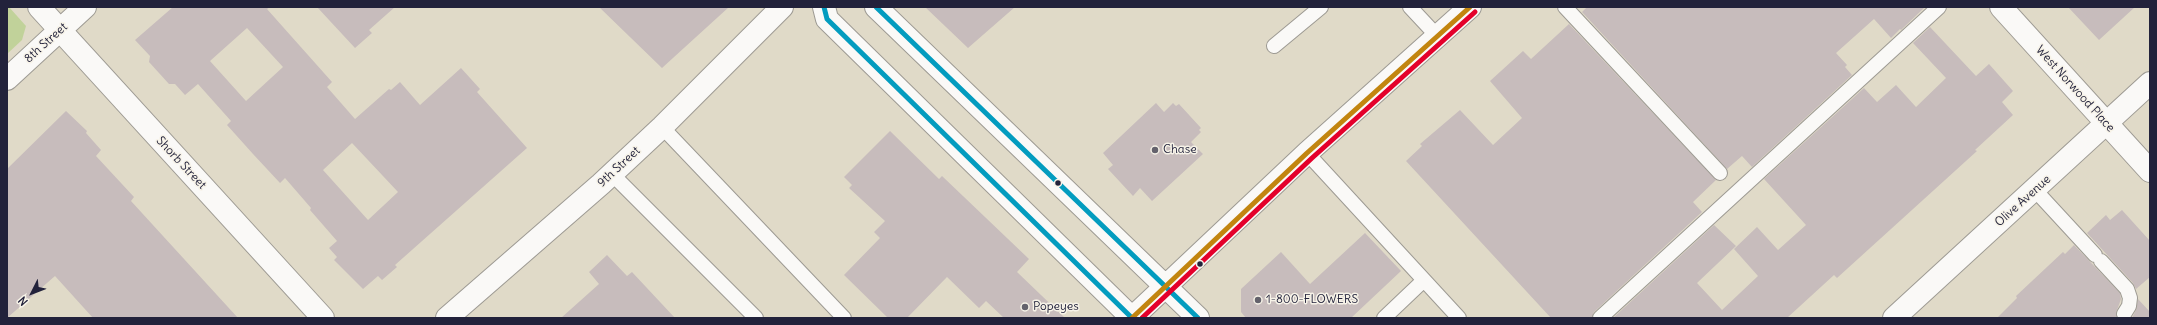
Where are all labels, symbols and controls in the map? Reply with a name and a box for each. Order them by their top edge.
street label: 8th Street [22,20,70,66]
street label: West Norwood Place [2033,43,2117,135]
street label: Shorb Street [153,134,209,192]
place label: Chase [1163,143,1197,157]
street label: 9th Street [595,144,643,190]
marker: Chase [1150,145,1160,155]
street label: Olive Avenue [1992,172,2054,230]
unlabelled marker [1053,178,1063,188]
unlabelled marker [1195,259,1205,269]
north arrow [12,273,52,313]
place label: 1-800-FLOWERS [1266,293,1358,307]
text: N [15,294,31,309]
marker: 1-800-FLOWERS [1253,295,1263,305]
place label: Popeyes [1033,300,1079,314]
marker: Popeyes [1020,302,1030,312]

